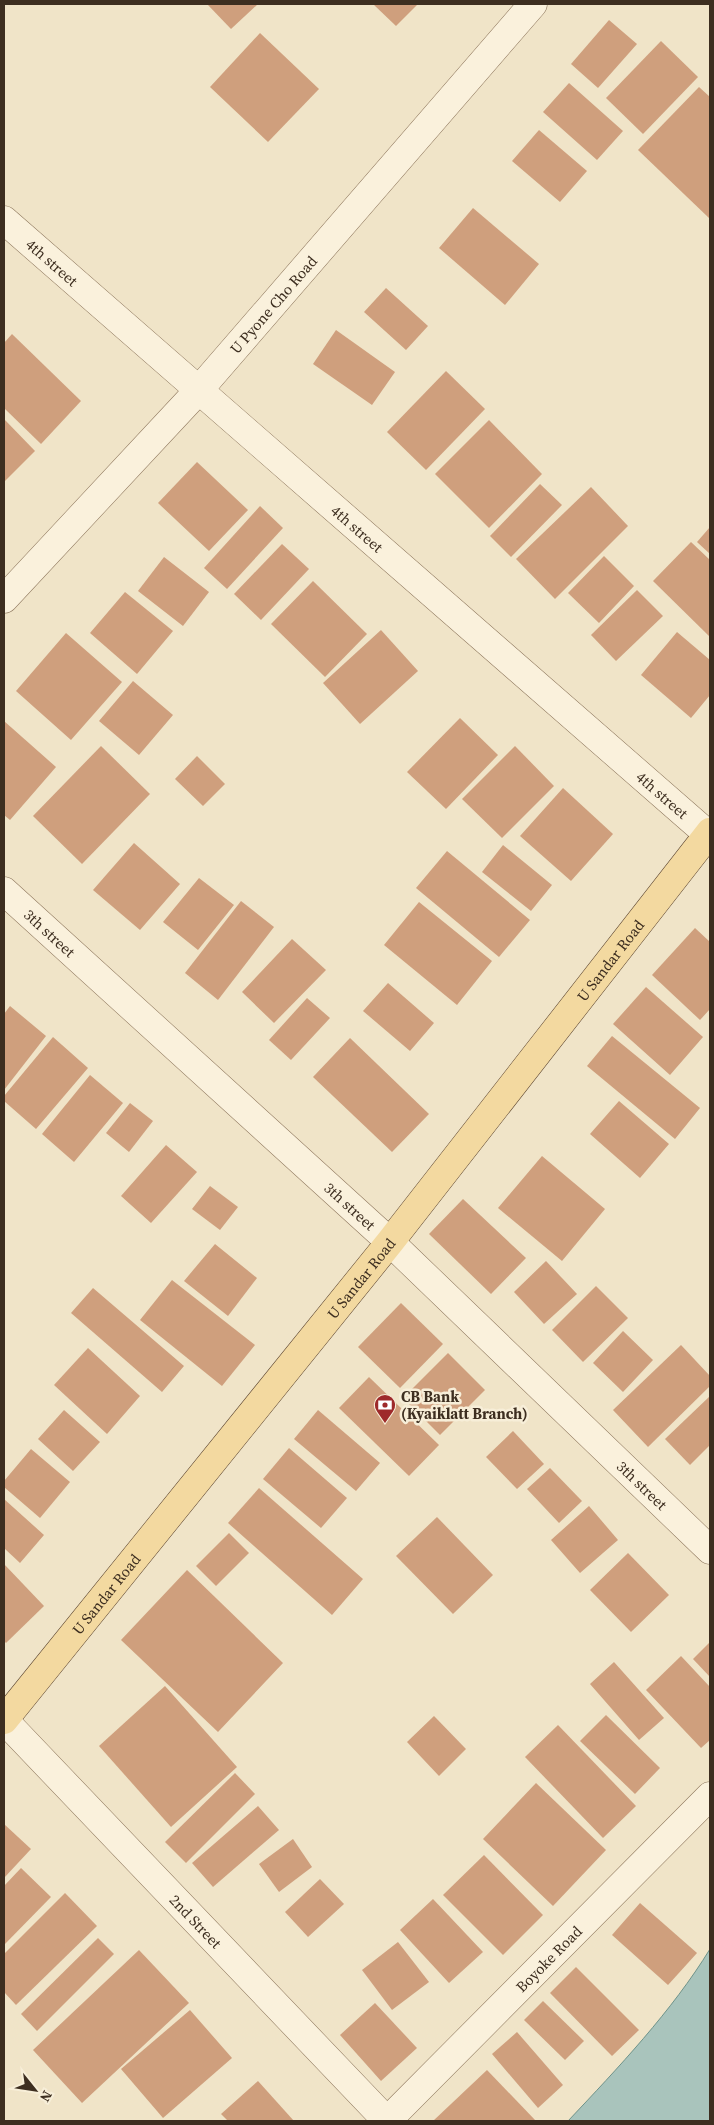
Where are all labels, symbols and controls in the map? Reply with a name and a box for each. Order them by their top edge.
street label: 4th street [22,234,83,291]
street label: U Pyone Cho Road [225,250,322,358]
street label: 4th street [327,500,388,557]
street label: 4th street [632,766,693,823]
street label: 3th street [20,904,80,962]
street label: U Sandar Road [571,914,649,1005]
street label: 3th street [320,1177,381,1235]
street label: U Sandar Road [322,1233,400,1323]
place label: CB Bank (Kyaiklatt Branch) [401,1386,528,1424]
bank icon: CB Bank (Kyaiklatt Branch) [373,1393,397,1424]
street label: 3th street [612,1456,672,1514]
street label: U Sandar Road [67,1549,145,1639]
street label: 2nd Street [165,1889,227,1953]
street label: Boyoke Road [511,1920,587,1997]
north arrow [10,2065,60,2115]
text: N [35,2087,57,2106]

